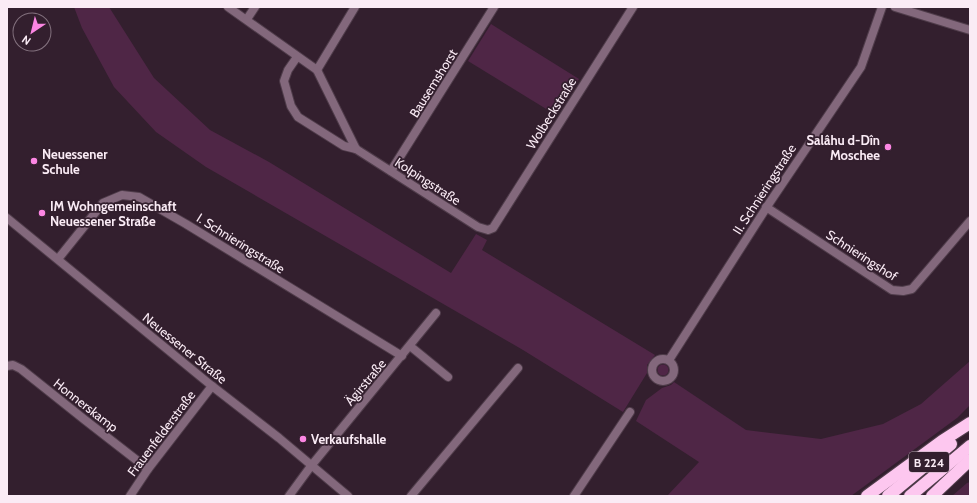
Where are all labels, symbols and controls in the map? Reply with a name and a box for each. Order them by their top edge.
north arrow [12,12,52,52]
text: N [19,32,33,48]
street label: Bausemshorst [406,45,461,120]
street label: Wolbeckstraße [523,74,580,152]
place label: Salâhu d-Dîn Moschee [806,132,880,163]
street label: II. Schnieringstraße [729,141,799,237]
marker: Salâhu d-Dîn Moschee [883,142,893,152]
place label: Neuessener Schule [42,146,108,177]
street label: Kolpingstraße [392,154,464,208]
marker: Neuessener Schule [29,156,39,166]
place label: IM Wohngemeinschaft Neuessener Straße [50,198,177,229]
marker: IM Wohngemeinschaft Neuessener Straße [37,208,47,218]
street label: I. Schnieringstraße [194,209,288,277]
street label: Schnieringshof [823,226,901,284]
street label: Neuessener Straße [140,309,231,387]
street label: Ägirstraße [341,355,389,408]
street label: Honnerskamp [51,375,121,435]
street label: Frauenfelderstraße [124,387,199,479]
place label: Verkaufshalle [311,431,387,447]
marker: Verkaufshalle [298,434,308,444]
road number: B 224 [909,452,949,472]

